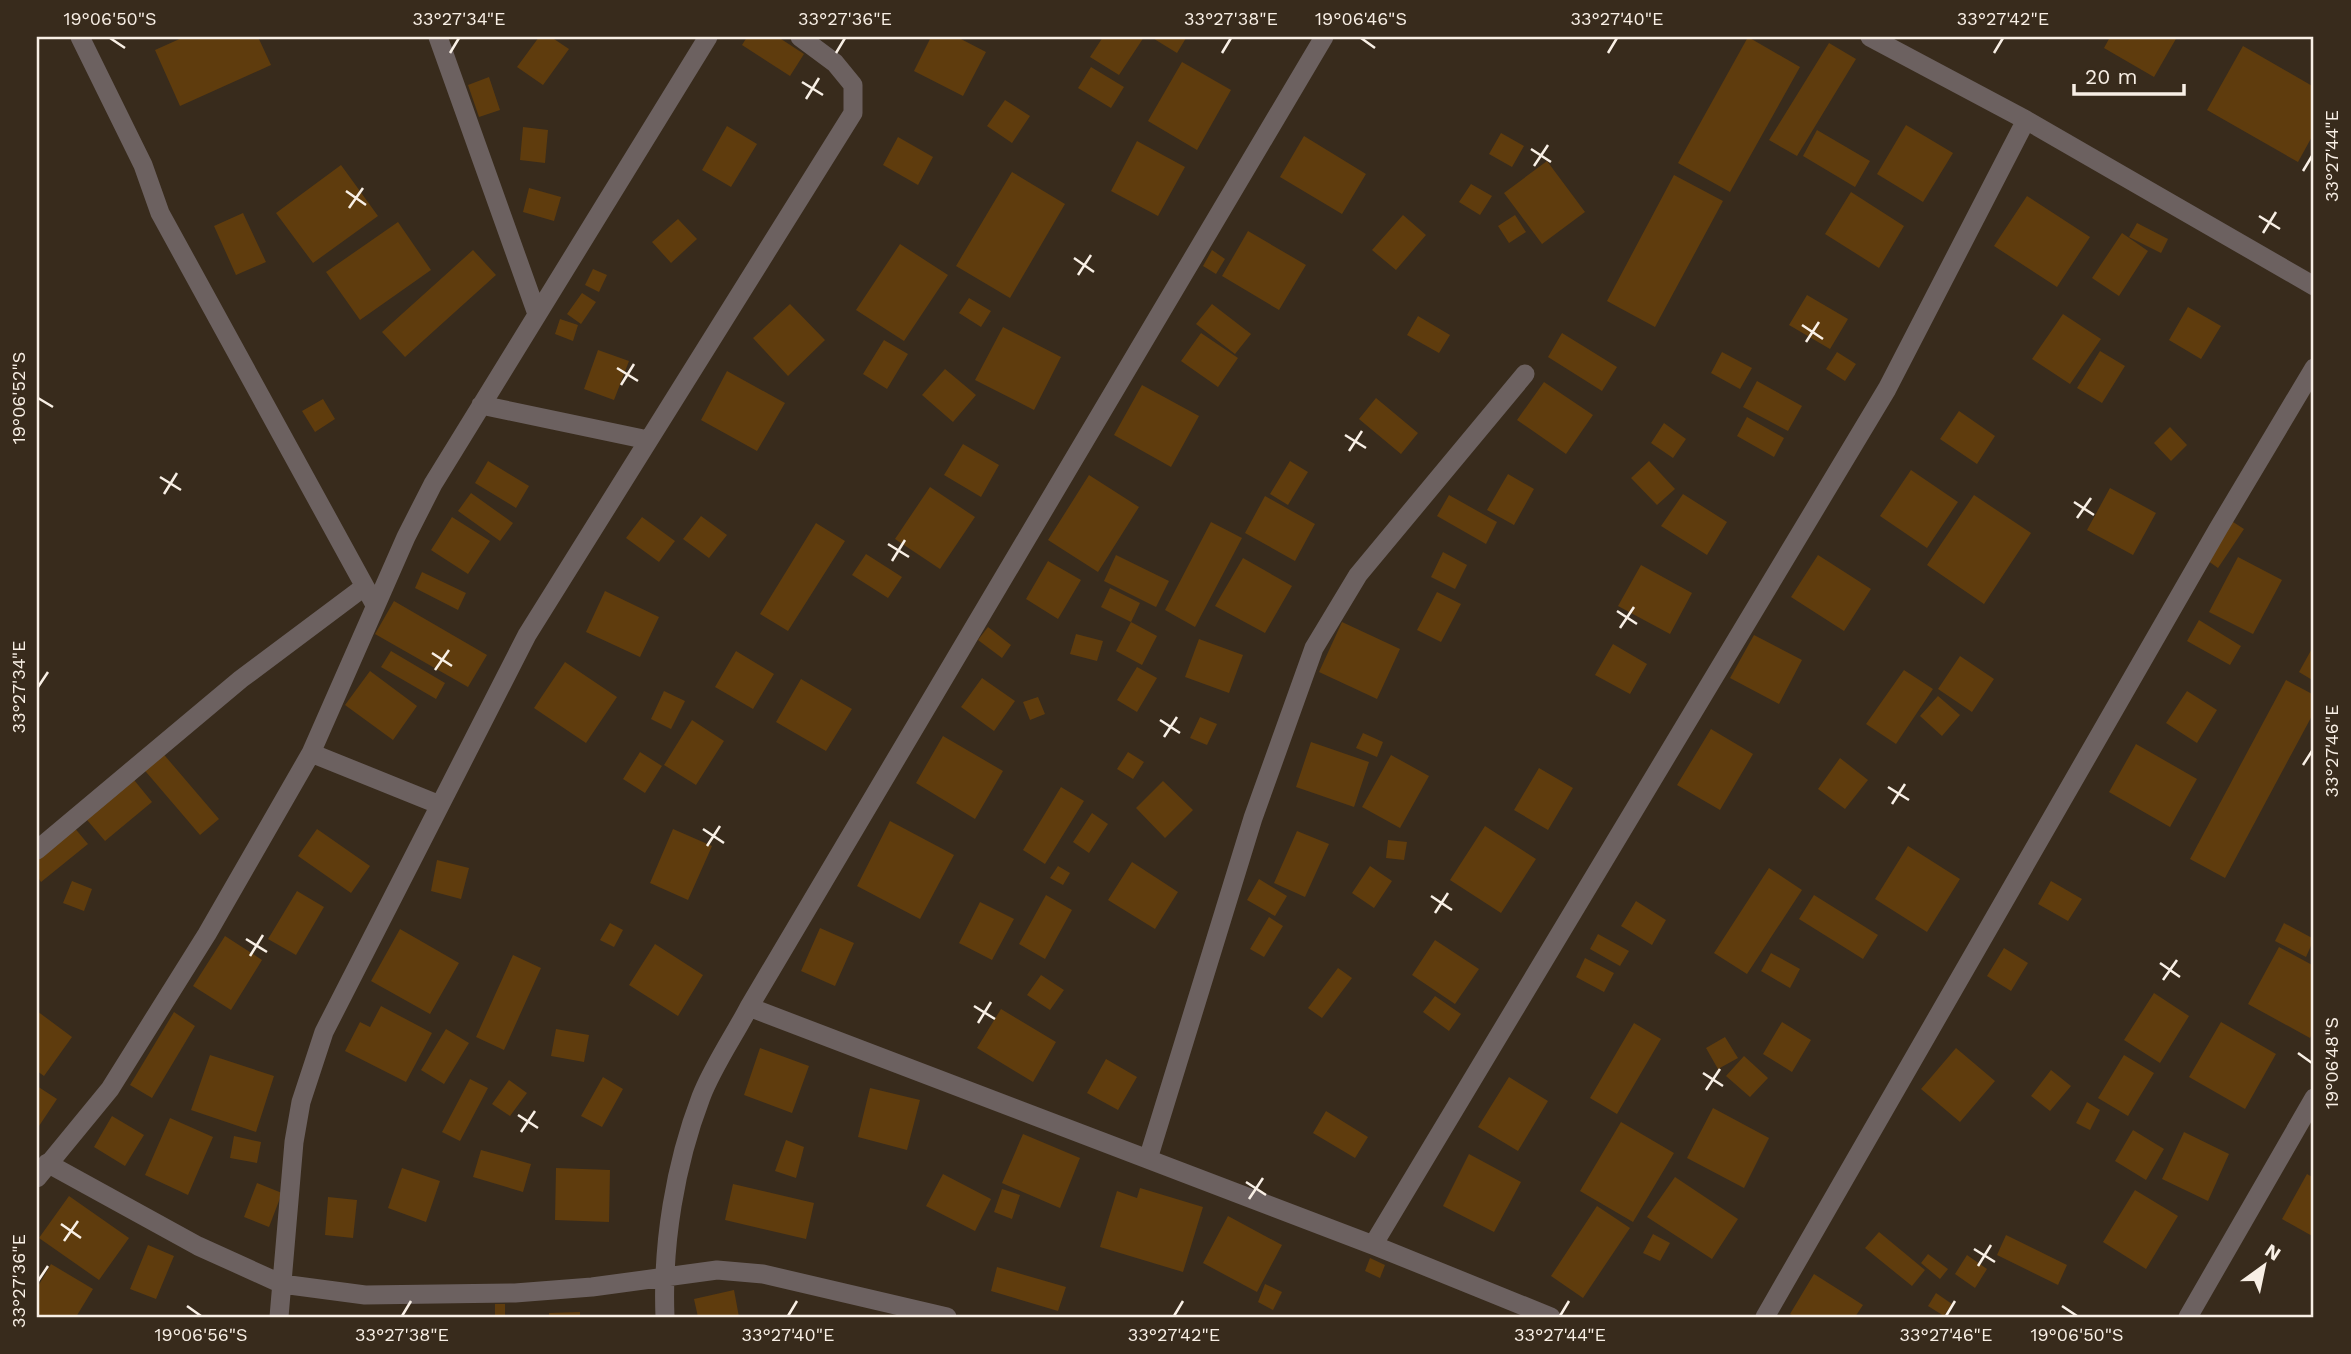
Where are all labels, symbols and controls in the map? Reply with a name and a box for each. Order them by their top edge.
text: 19°06'50"S [63,8,157,29]
text: 33°27'34"E [412,8,506,29]
text: 33°27'36"E [798,8,892,29]
text: 33°27'38"E [1184,8,1278,29]
text: 19°06'46"S [1315,8,1407,29]
text: 33°27'40"E [1570,8,1664,29]
text: 33°27'42"E [1957,8,2049,29]
scale bar [2074,52,2185,96]
text: 20 m [2085,64,2137,89]
text: 33°27'44"E [2321,110,2342,202]
text: 19°06'52"S [8,352,29,444]
text: 33°27'34"E [8,640,29,734]
text: 33°27'46"E [2321,705,2342,797]
text: 19°06'48"S [2321,1017,2342,1109]
north arrow [2228,1232,2298,1302]
text: 33°27'36"E [8,1234,29,1328]
text: N [2261,1239,2285,1266]
text: 19°06'56"S [155,1324,247,1345]
text: 33°27'38"E [355,1324,449,1345]
text: 33°27'40"E [741,1324,835,1345]
text: 33°27'42"E [1128,1324,1220,1345]
text: 33°27'44"E [1514,1324,1606,1345]
text: 33°27'46"E [1900,1324,1992,1345]
text: 19°06'50"S [2030,1324,2124,1345]

